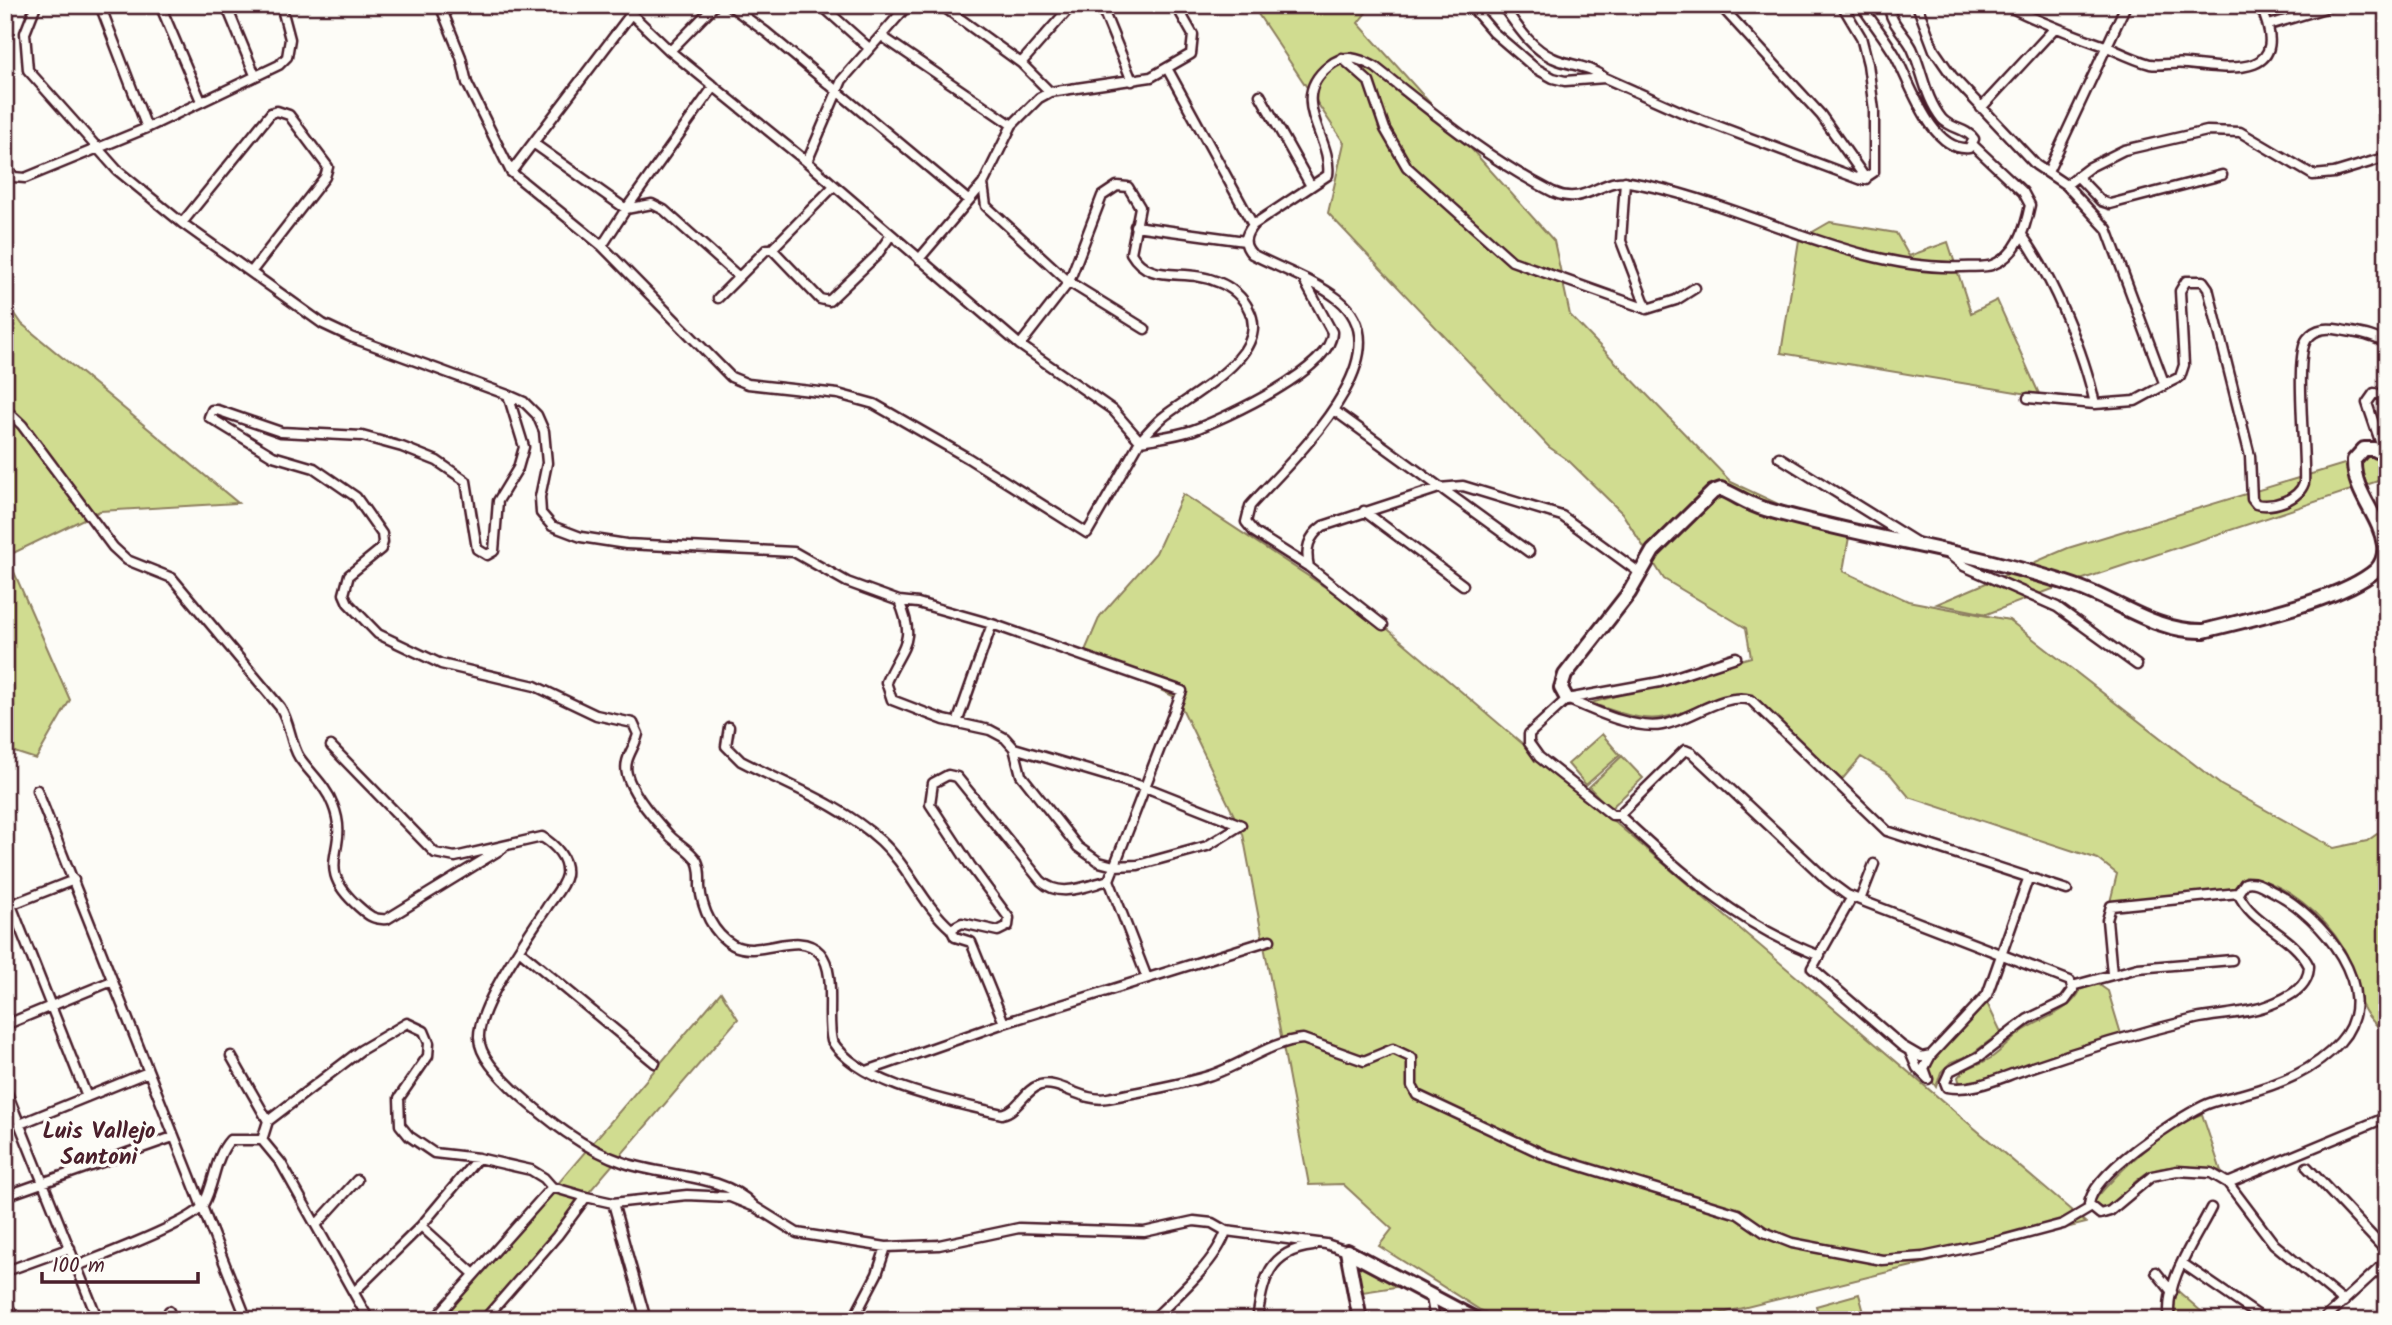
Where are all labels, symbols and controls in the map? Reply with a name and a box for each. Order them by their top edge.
district label: Luis Vallejo Santoni [42,1114,156,1176]
scale bar [42,1241,198,1285]
text: 100 m [52,1250,105,1283]

